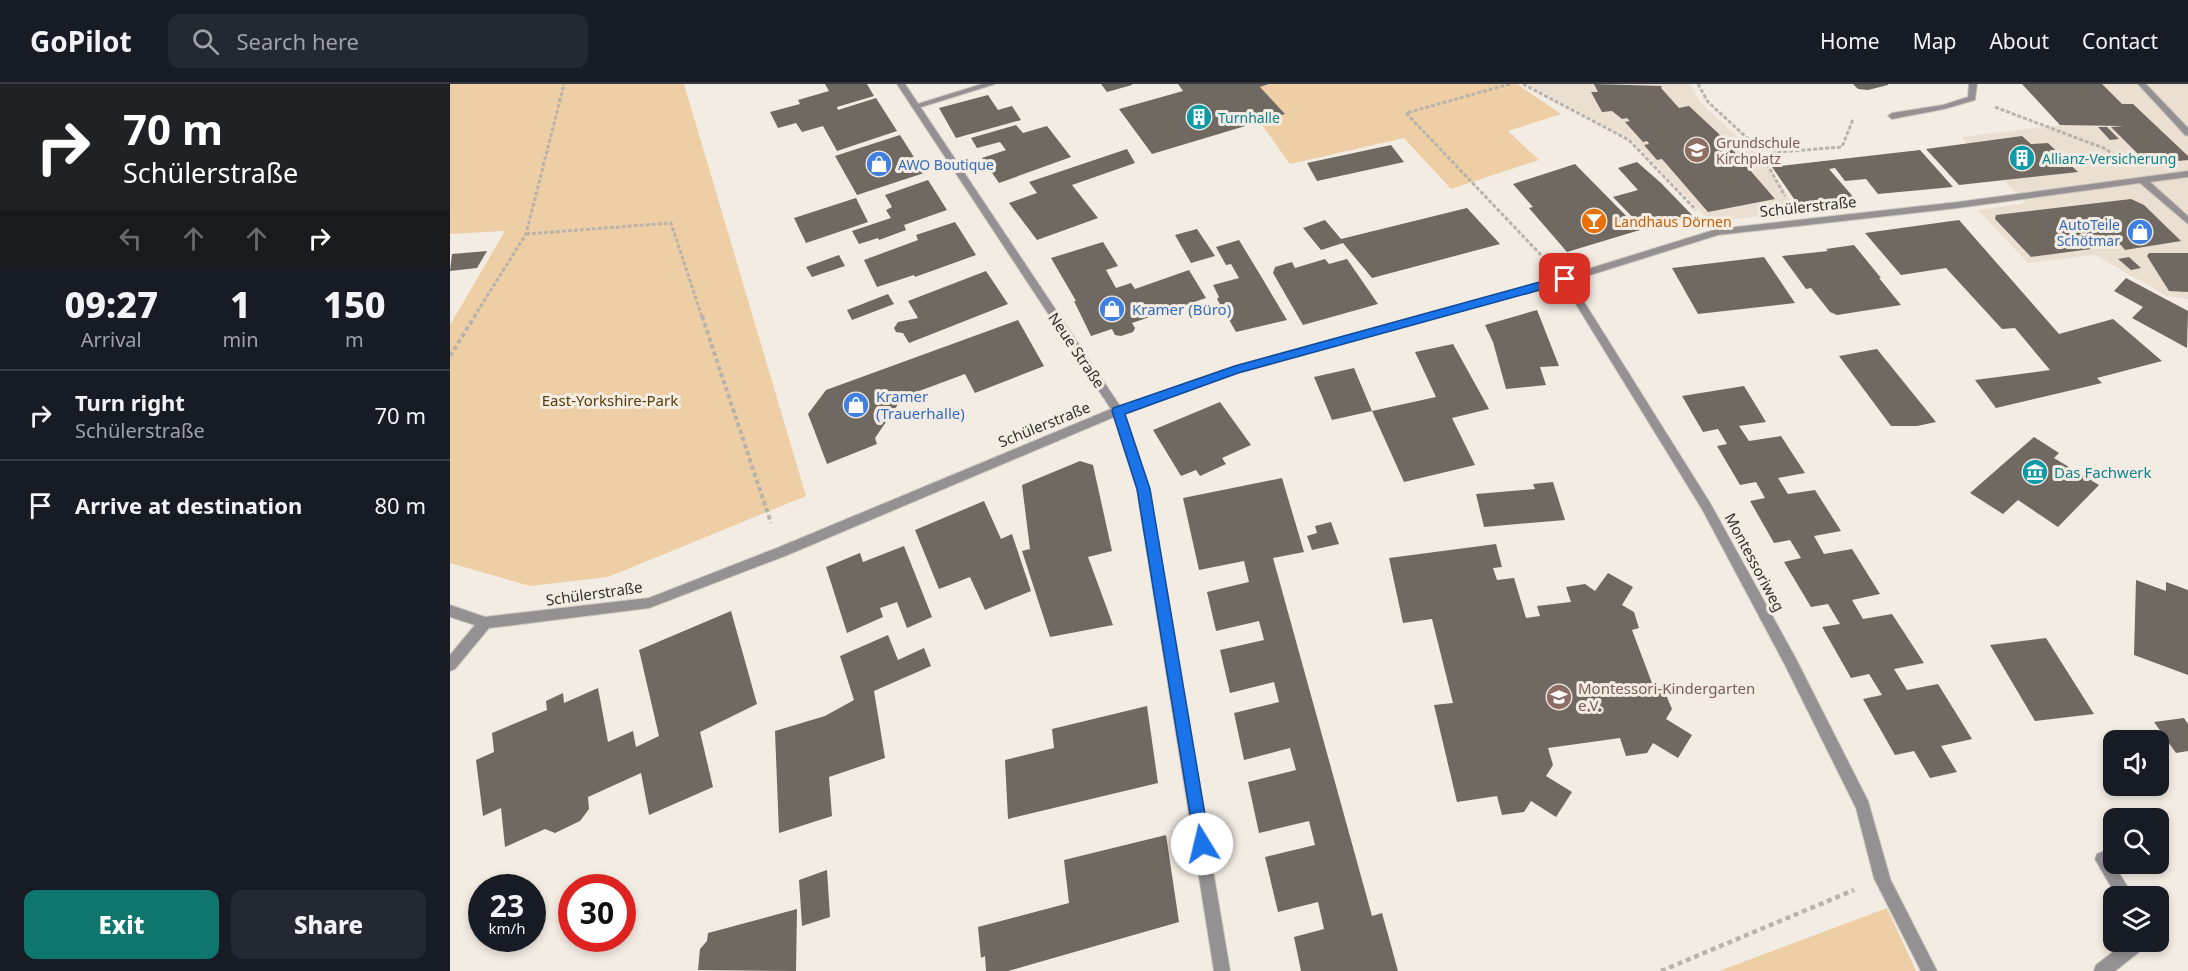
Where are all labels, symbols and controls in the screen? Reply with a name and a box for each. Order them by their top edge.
search box [168,14,588,68]
text: GoPilot [30,22,132,60]
icon: search [189,25,222,58]
text: Search here [237,26,359,56]
text: Home [1820,27,1880,55]
text: Map [1913,27,1956,55]
text: About [1989,27,2049,55]
text: Contact [2082,27,2158,55]
text: 70 m [123,100,223,157]
building icon: Turnhalle [1184,102,1214,132]
icon: right [24,108,102,186]
place label: Turnhalle [1218,108,1280,127]
place label: Grundschule Kirchplatz [1716,133,1800,168]
school or university icon: Grundschule Kirchplatz [1682,135,1712,165]
building icon: Allianz-Versicherung [2007,143,2037,173]
shop icon: AWO Boutique [864,149,894,179]
place label: Allianz-Versicherung [2042,149,2176,168]
text: Schülerstraße [123,154,298,191]
place label: AWO Boutique [898,155,994,174]
street label: Schülerstraße [1759,191,1857,221]
bar icon: Landhaus Dörnen [1579,206,1609,236]
place label: Landhaus Dörnen [1614,212,1732,231]
place label: AutoTeile Schötmar [2057,215,2120,250]
shop icon: AutoTeile Schötmar [2125,217,2155,247]
icon: left [114,222,147,255]
icon: ahead [177,222,210,255]
icon: ahead [240,222,273,255]
icon: right [303,222,336,255]
pin [1539,253,1590,304]
icon: arrive [1548,262,1581,295]
text: 09:27 [64,280,158,329]
text: 1 [230,280,251,329]
text: 150 [323,280,386,329]
shop icon: Kramer (Büro) [1097,294,1127,324]
place label: Kramer (Büro) [1132,299,1231,319]
street label: Neue Straße [1044,308,1110,392]
text: Arrival [81,326,142,353]
text: min [222,326,259,353]
text: m [345,326,364,353]
place label: Kramer (Trauerhalle) [876,386,965,423]
text: Turn right [75,387,185,417]
park label: East-Yorkshire-Park [542,390,678,410]
shop icon: Kramer (Trauerhalle) [841,390,871,420]
street label: Schülerstraße [995,396,1093,452]
icon: right [24,399,57,432]
text: 70 m [375,400,426,430]
text: Schülerstraße [75,417,205,444]
museum icon: Das Fachwerk [2020,457,2050,487]
place label: Das Fachwerk [2054,462,2152,482]
icon: arrive [24,489,57,522]
text: Arrive at destination [75,490,302,520]
text: 80 m [375,490,426,520]
street label: Montessoriweg [1721,509,1789,615]
street label: Schülerstraße [544,576,644,610]
place label: Montessori-Kindergarten e.V. [1578,678,1755,715]
school or university icon: Montessori-Kindergarten e.V. [1544,682,1574,712]
map controls [2103,730,2169,952]
button: sound [2103,730,2169,796]
button: search [2103,808,2169,874]
position arrow [1170,812,1234,876]
speed limit sign: 30 [558,874,636,952]
text: 23 [490,885,524,926]
button: layers [2103,886,2169,952]
button: Exit [24,890,219,959]
button: Share [231,890,426,959]
text: km/h [489,918,525,938]

